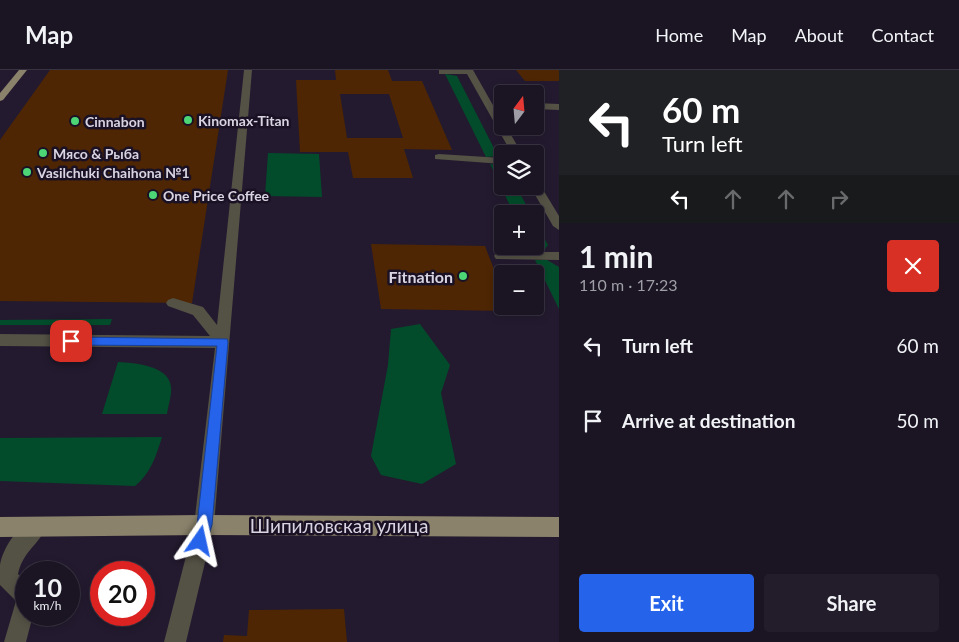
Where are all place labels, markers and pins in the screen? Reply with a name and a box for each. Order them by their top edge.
place label: Kinomax-Titan [198,112,290,129]
place label: Cinnabon [85,113,145,130]
marker: Kinomax-Titan [182,114,194,126]
marker: Cinnabon [69,115,81,127]
place label: Мясо & Рыба [53,145,139,162]
marker: Мясо & Рыба [37,147,49,159]
place label: Vasilchuki Chaihona №1 [36,164,190,181]
marker: Vasilchuki Chaihona №1 [21,166,33,178]
place label: One Price Coffee [163,187,270,204]
marker: One Price Coffee [147,189,159,201]
place label: Fitnation [388,267,453,286]
marker: Fitnation [457,270,469,282]
pin [50,320,92,362]

